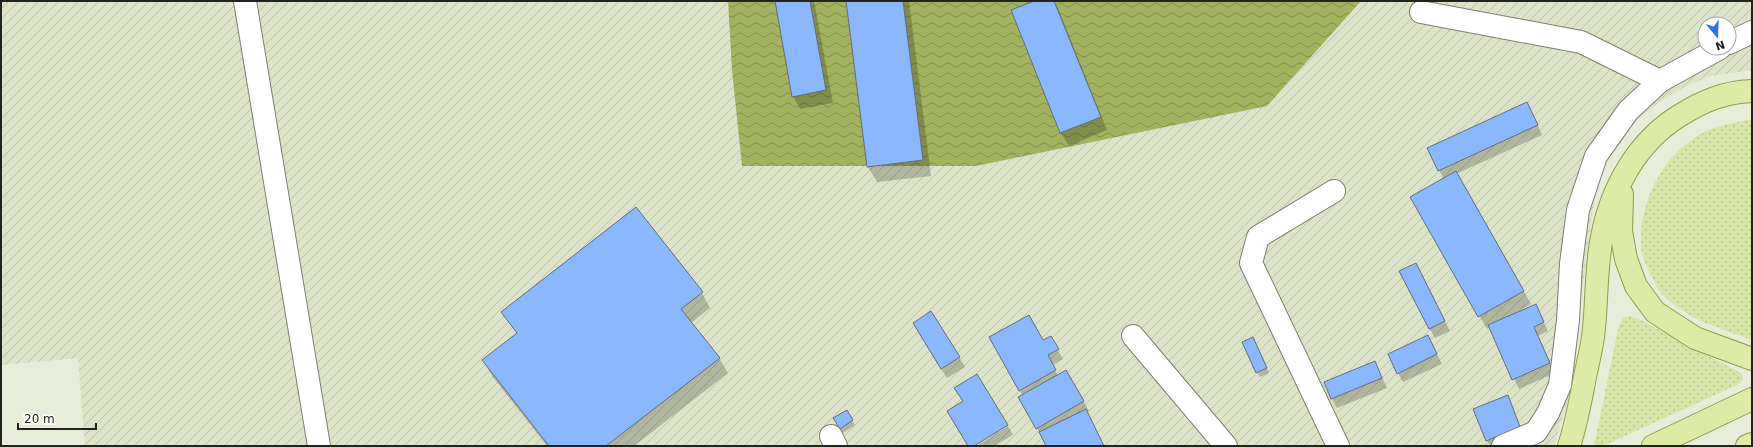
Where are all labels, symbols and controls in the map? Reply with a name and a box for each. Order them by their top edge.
north arrow [1697,16,1737,56]
text: N [1714,37,1727,53]
scale bar [18,405,96,431]
text: 20 m [24,412,55,426]

